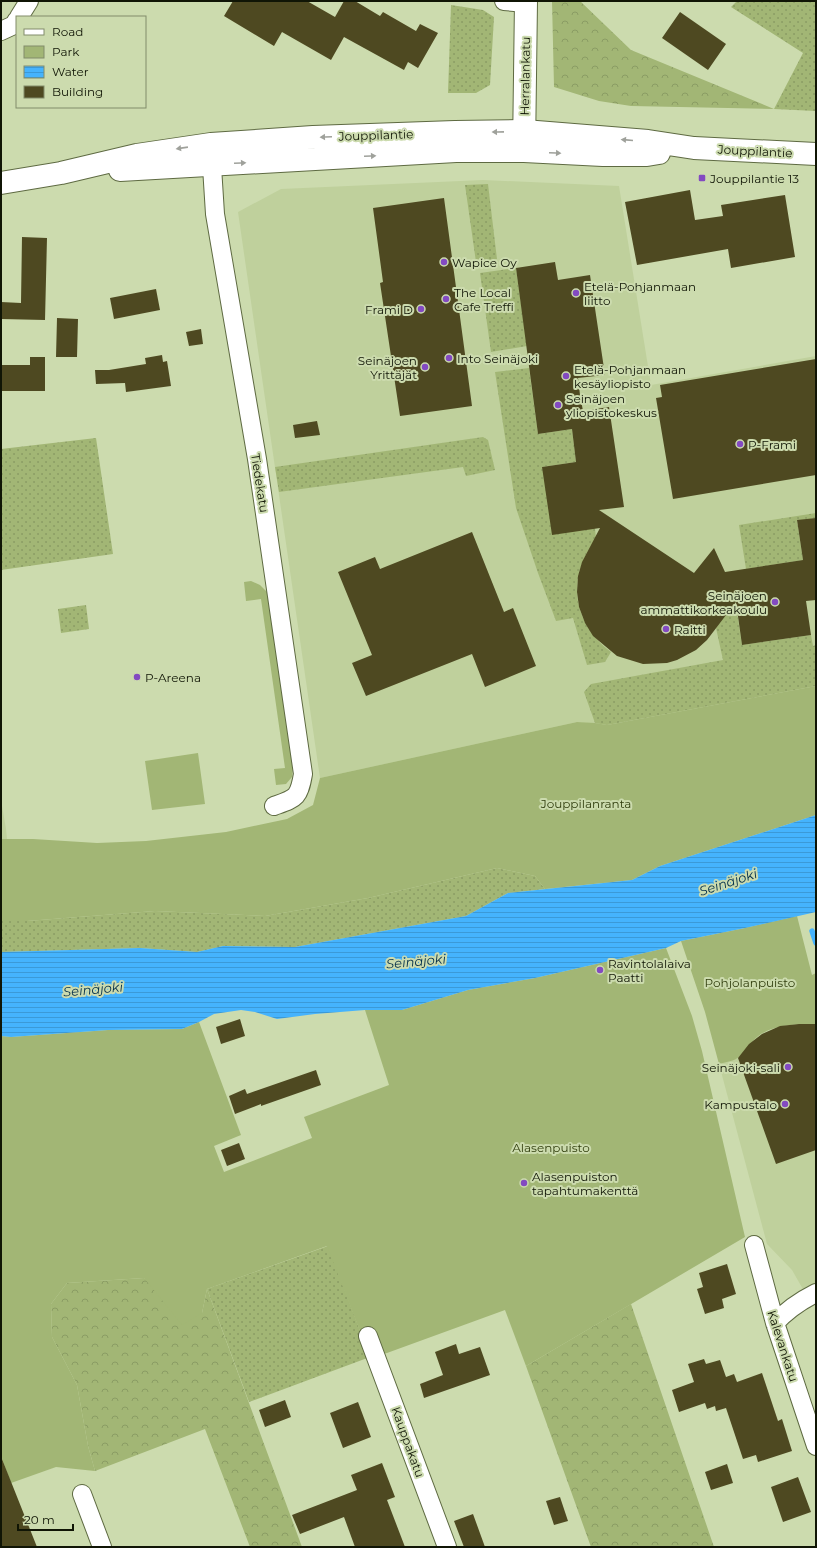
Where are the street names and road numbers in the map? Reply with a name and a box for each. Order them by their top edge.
street label: Herralankatu [517,37,533,115]
street label: Jouppilantie [337,126,414,144]
street label: Jouppilantie [716,141,793,160]
street label: Tiedekatu [248,452,272,514]
street label: Kalevankatu [764,1308,802,1384]
street label: Kauppakatu [388,1405,428,1479]

